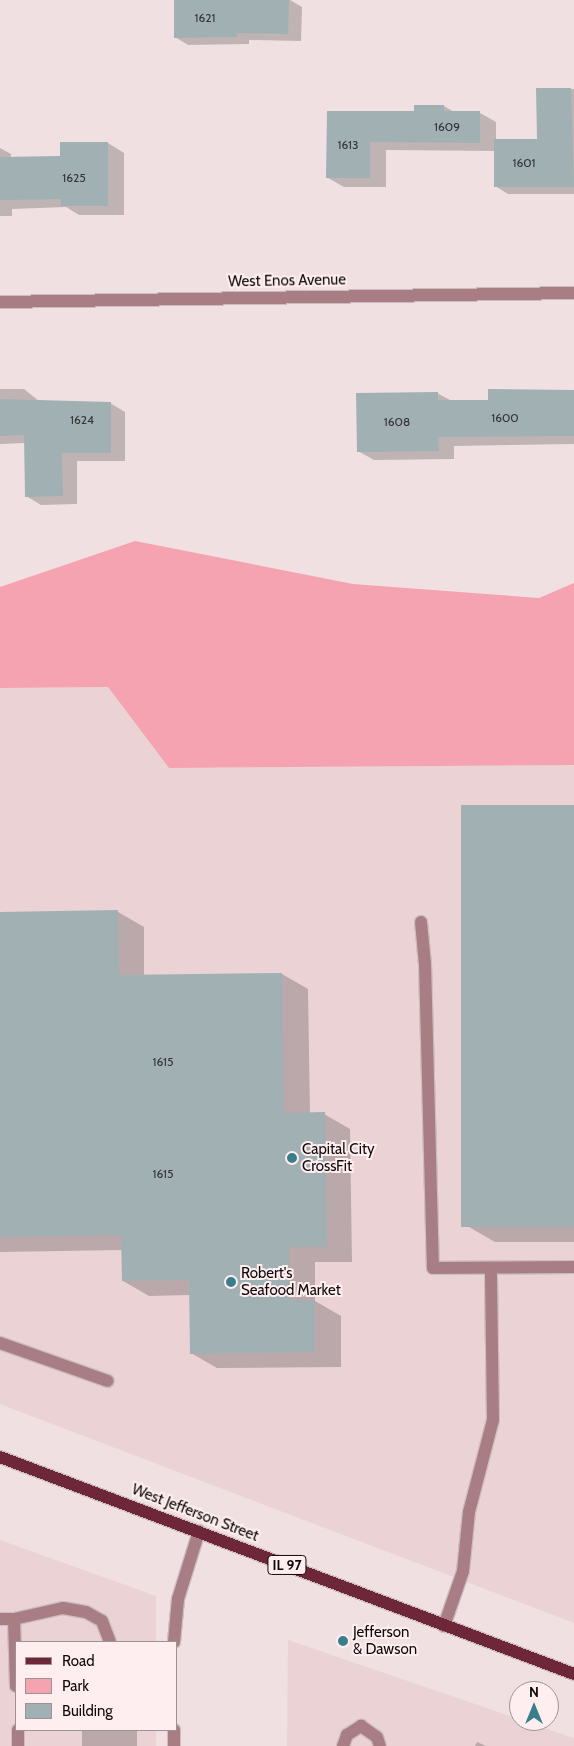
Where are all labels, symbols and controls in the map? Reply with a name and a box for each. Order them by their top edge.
house number: 1621 [195,11,215,25]
house number: 1609 [434,120,460,134]
house number: 1613 [337,138,359,152]
house number: 1601 [512,156,536,170]
house number: 1625 [62,171,86,185]
street label: West Enos Avenue [228,271,346,291]
house number: 1600 [491,411,519,425]
house number: 1624 [70,413,94,427]
house number: 1608 [384,415,410,429]
house number: 1615 [152,1055,174,1069]
place label: Capital City CrossFit [302,1140,375,1175]
marker: Capital City CrossFit [286,1152,298,1164]
house number: 1615 [152,1167,174,1181]
place label: Robert's Seafood Market [241,1264,341,1299]
marker: Robert's Seafood Market [225,1276,237,1288]
street label: West Jefferson Street [129,1481,261,1545]
road number: IL 97 [267,1554,307,1576]
place label: Jefferson & Dawson [353,1623,417,1658]
marker: Jefferson & Dawson [337,1635,349,1647]
legend [15,1641,178,1731]
text: Road [62,1652,95,1670]
text: Park [62,1677,89,1695]
north arrow [509,1681,559,1731]
text: N [529,1683,539,1701]
text: Building [62,1702,113,1720]

